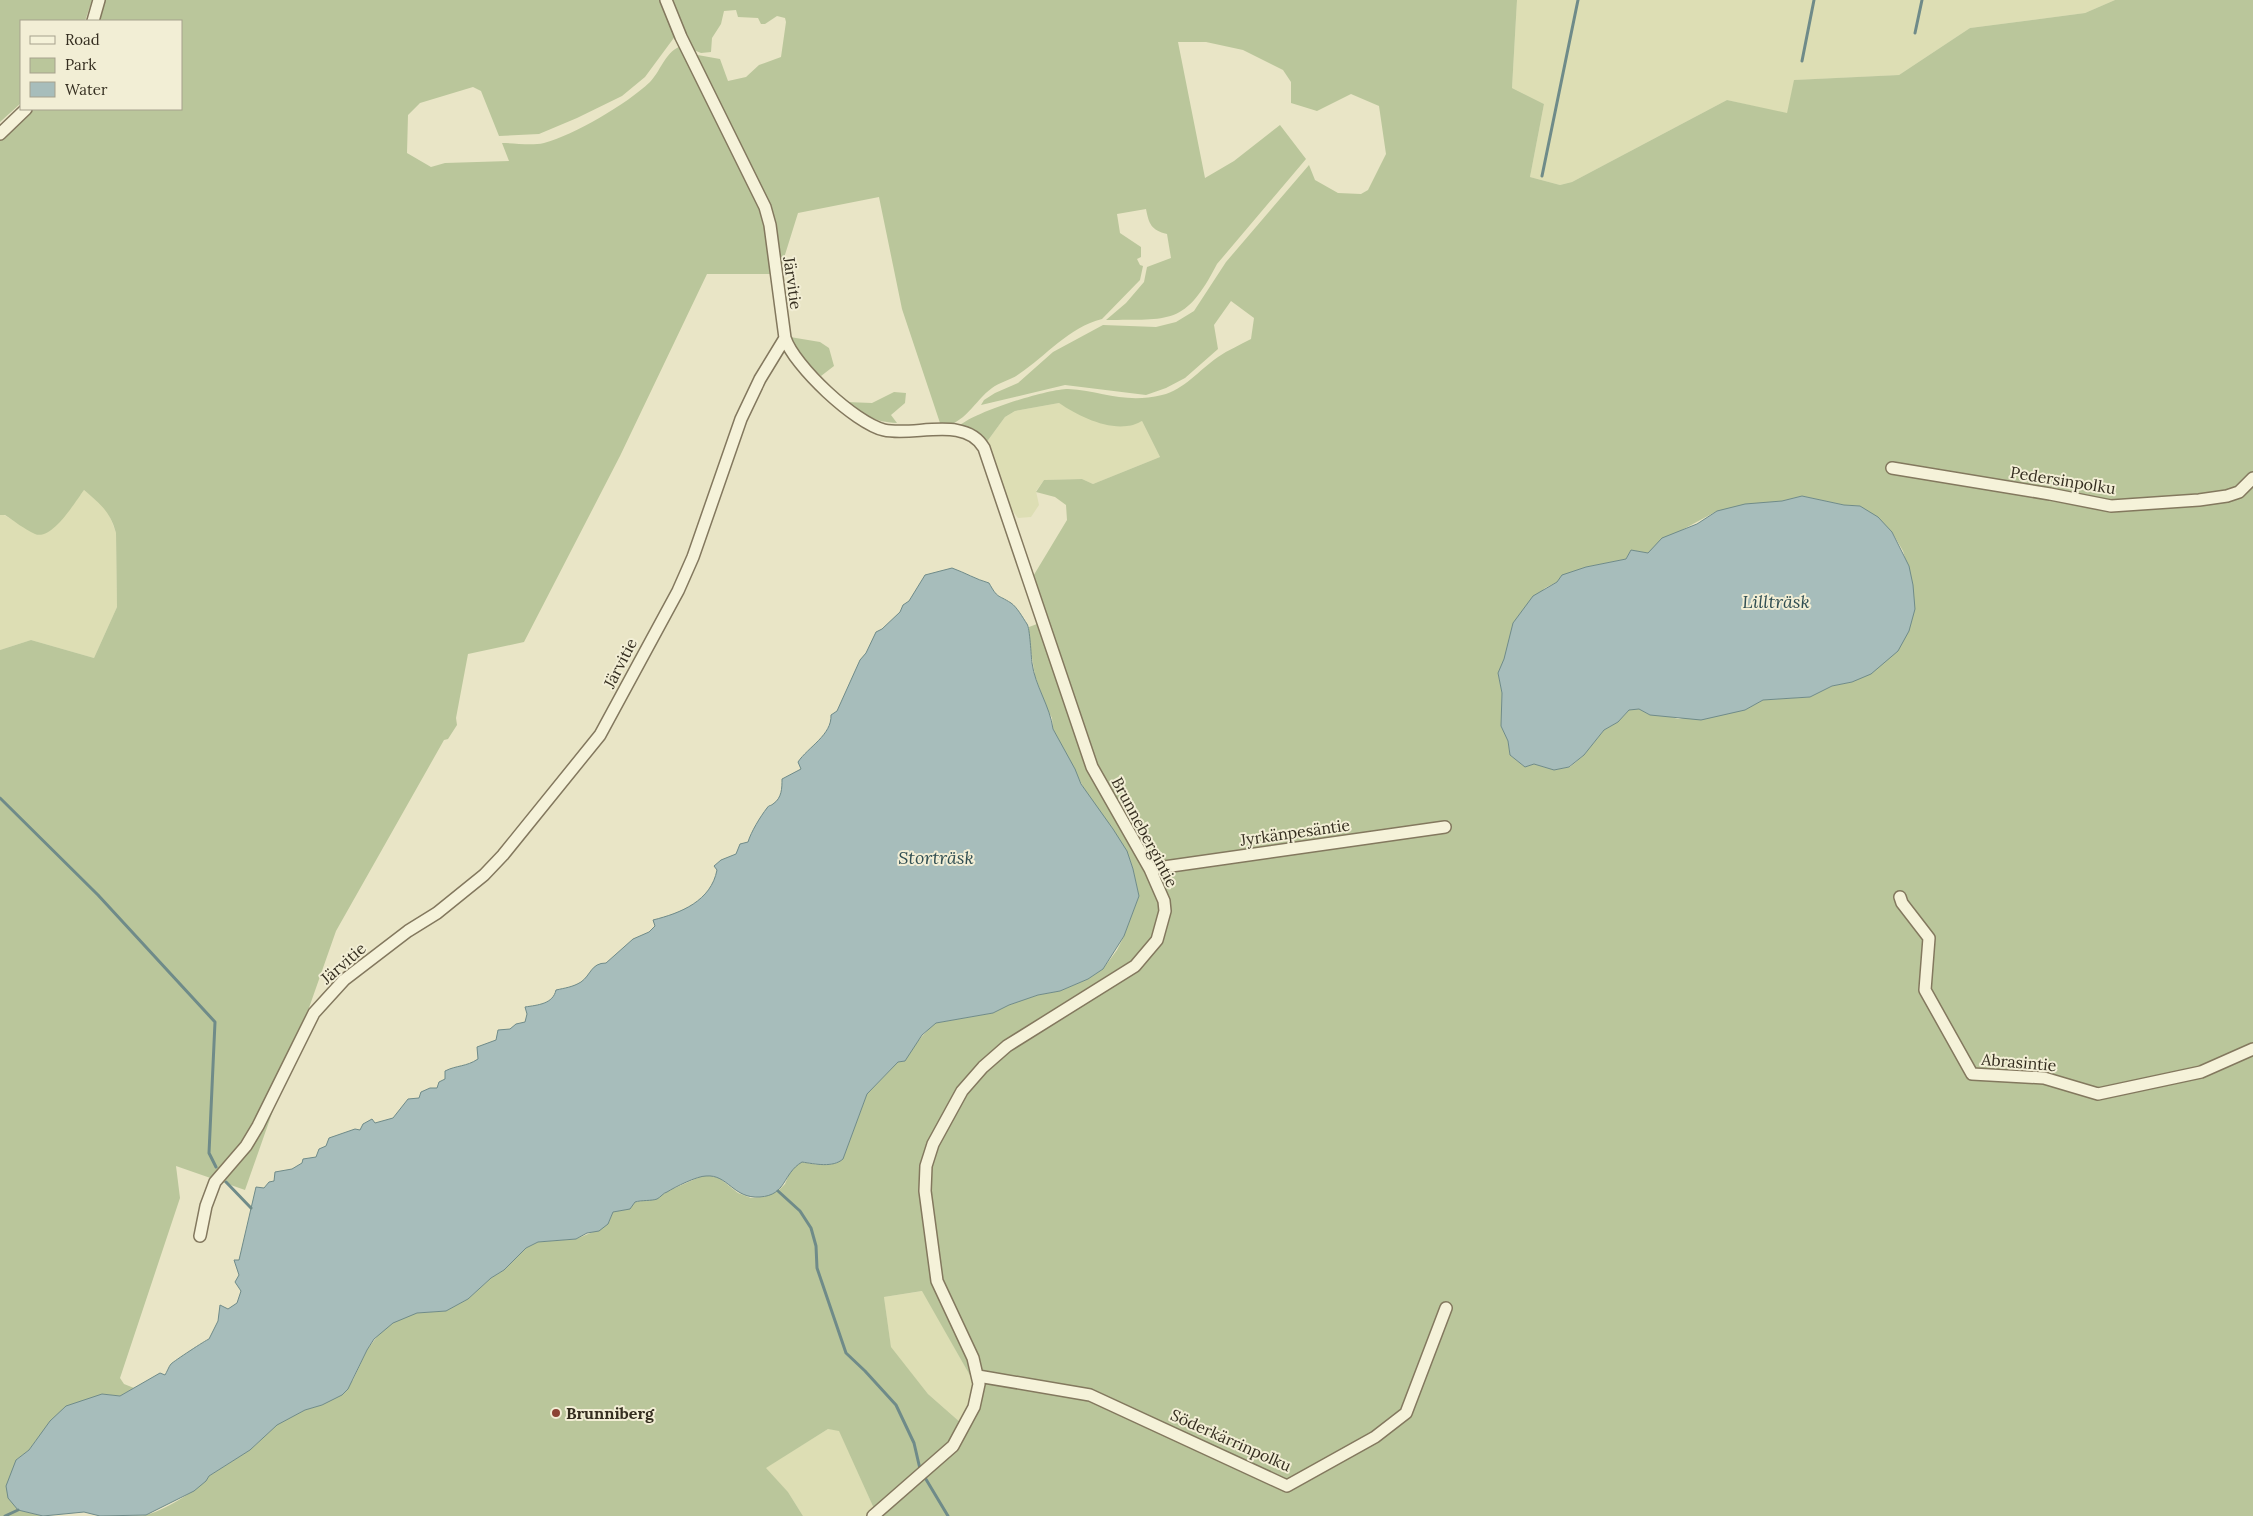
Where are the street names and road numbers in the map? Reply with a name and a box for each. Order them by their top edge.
street label: Järvitie [779,254,807,311]
street label: Pedersinpolku [2009,462,2118,498]
street label: Järvitie [599,634,641,692]
street label: Brunnebergintie [1108,773,1183,891]
street label: Jyrkänpesäntie [1238,814,1351,850]
street label: Järvitie [316,938,370,989]
street label: Abrasintie [1980,1049,2058,1075]
street label: Söderkärrinpolku [1168,1404,1295,1476]

